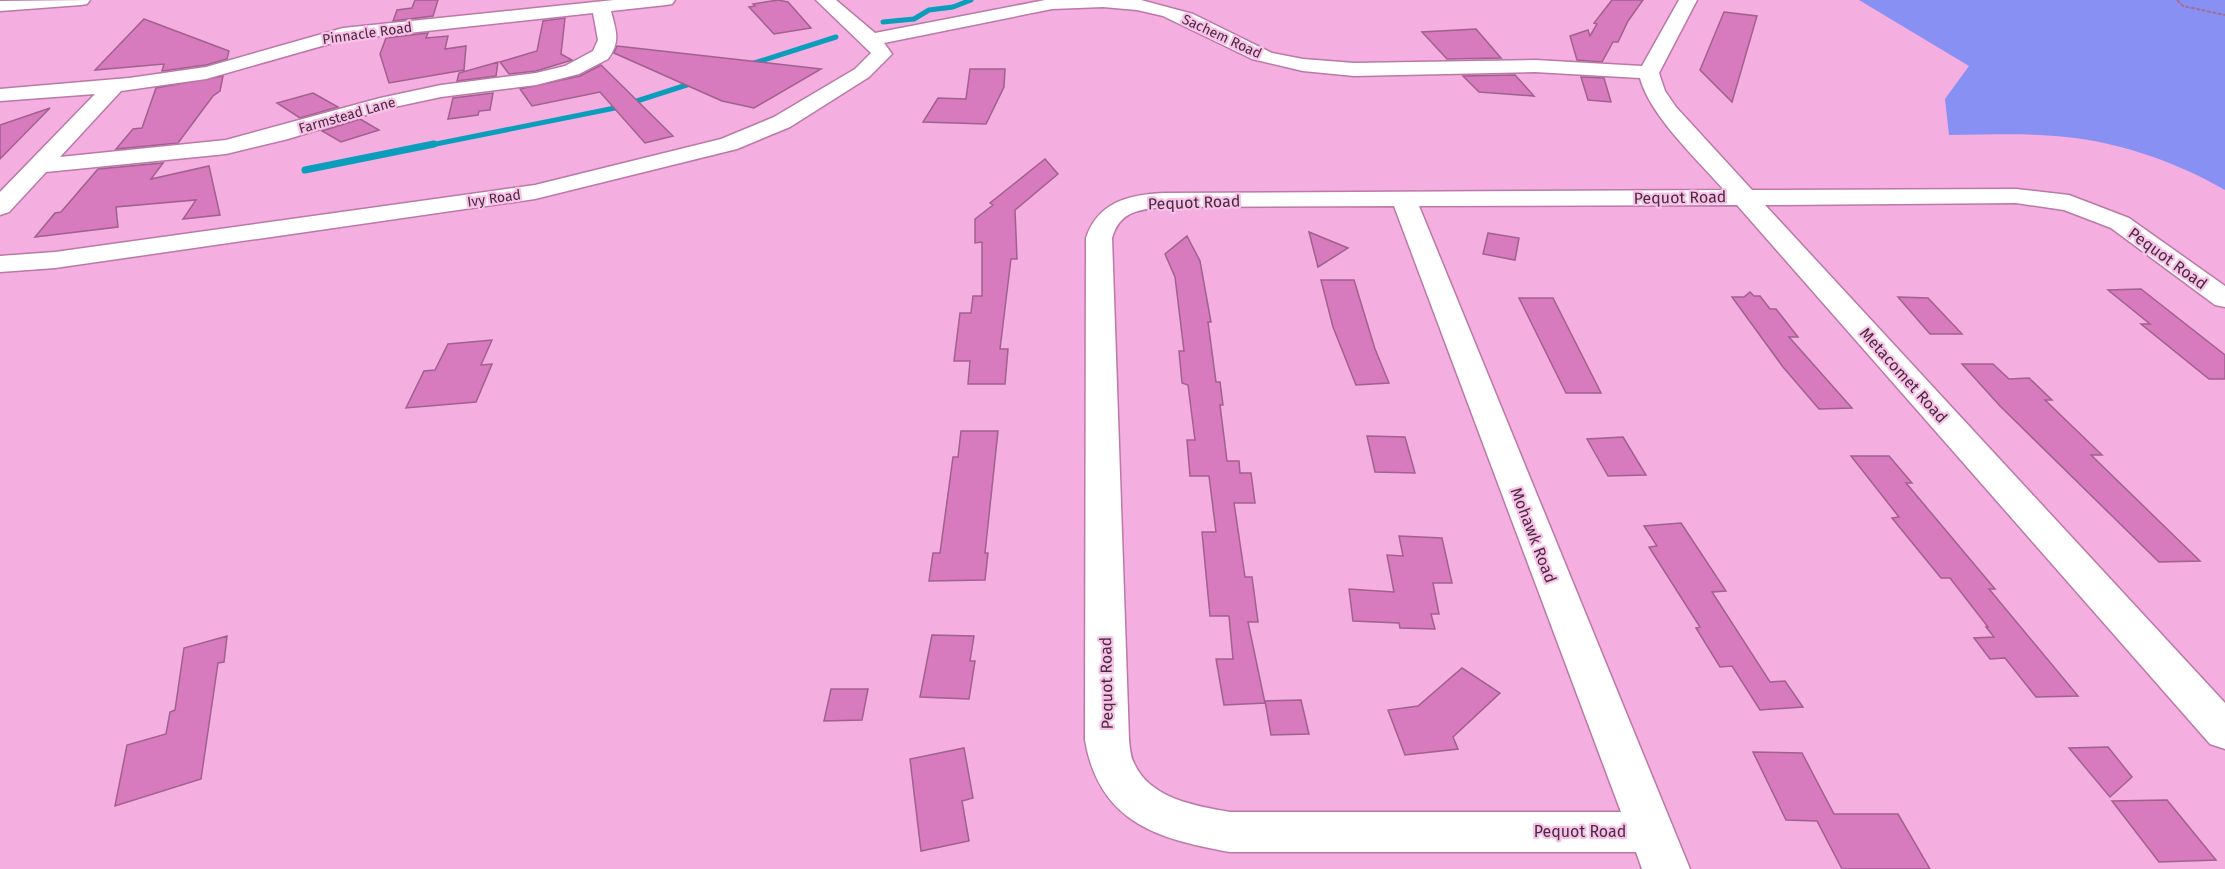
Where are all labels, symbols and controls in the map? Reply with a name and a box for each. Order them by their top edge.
street label: Sachem Road [1179,11,1264,62]
street label: Pinnacle Road [321,19,413,48]
street label: Farmstead Lane [297,94,397,137]
street label: Ivy Road [466,186,522,211]
street label: Pequot Road [1634,187,1727,208]
street label: Pequot Road [1147,191,1241,214]
street label: Pequot Road [2125,223,2211,293]
street label: Metacomet Road [1856,324,1951,427]
street label: Mohawk Road [1507,485,1560,586]
street label: Pequot Road [1096,636,1117,729]
street label: Pequot Road [1534,822,1626,841]

